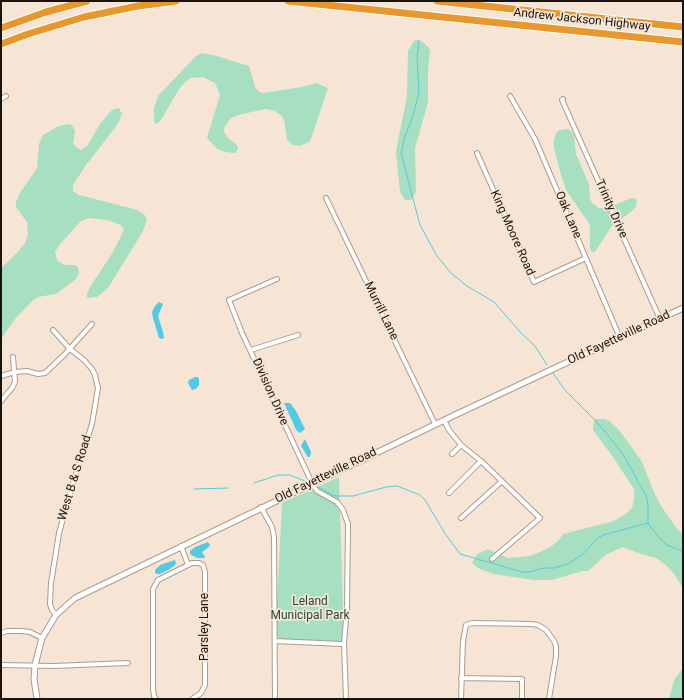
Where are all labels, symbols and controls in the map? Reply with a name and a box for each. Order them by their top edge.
street label: Andrew Jackson Highway [513,6,651,34]
street label: Trinity Drive [592,177,630,241]
street label: King Moore Road [487,188,537,278]
street label: Oak Lane [552,189,584,241]
street label: Murrill Lane [361,280,401,342]
street label: Old Fayetteville Road [566,308,672,368]
street label: Division Drive [249,356,291,428]
street label: West B & S Road [55,434,95,522]
street label: Old Fayetteville Road [273,445,379,507]
street label: Parsley Lane [198,593,212,661]
park label: Leland Municipal Park [270,595,350,623]

